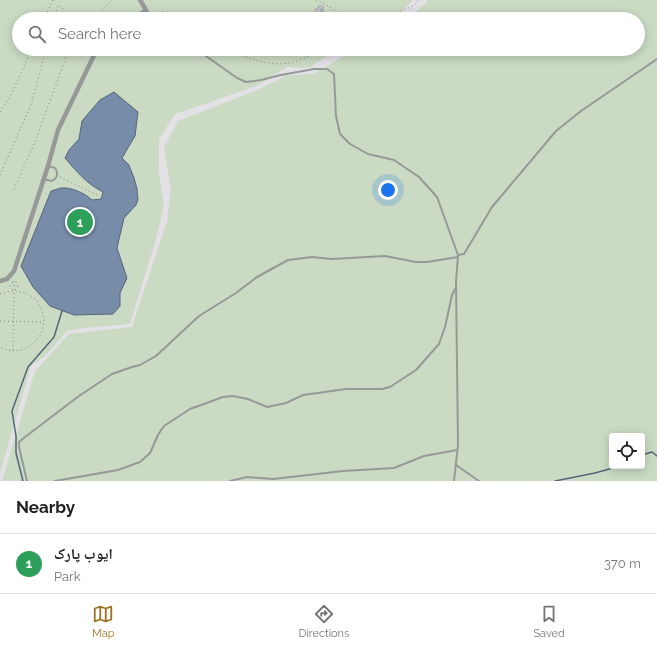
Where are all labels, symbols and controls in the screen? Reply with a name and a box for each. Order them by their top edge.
search box [12,12,645,56]
icon: search [26,23,48,45]
text: Search here [58,25,141,43]
your location [378,180,398,200]
pin: 1 [67,207,93,237]
map controls [609,433,645,469]
button: locate [609,433,645,469]
text: Nearby [16,497,75,517]
text: ایوب پارک [54,545,113,563]
text: 1 [26,556,32,571]
text: 370 m [604,556,641,571]
text: Park [54,569,81,584]
tab: Map [92,603,114,640]
tab: Directions [299,603,349,640]
tab: Saved [533,603,565,640]

